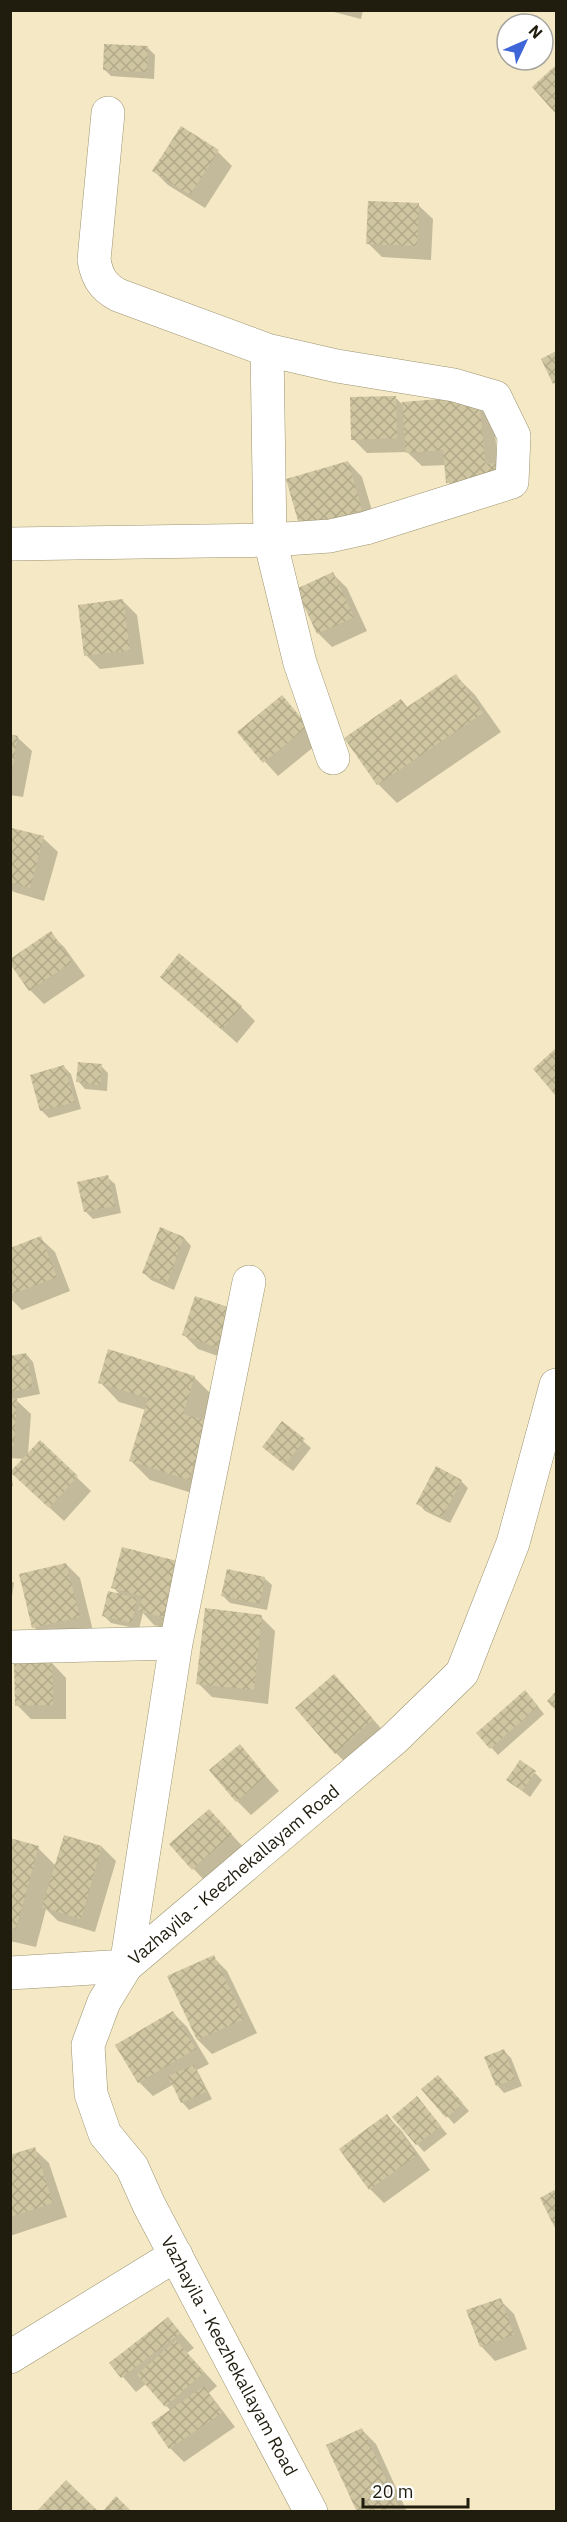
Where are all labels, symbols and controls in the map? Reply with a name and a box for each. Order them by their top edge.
north arrow [495,12,555,72]
text: N [525,20,547,43]
street label: Vazhayila - Keezhekallayam Road [123,1779,344,1970]
street label: Vazhayila - Keezhekallayam Road [156,2232,303,2480]
scale bar [363,2471,468,2509]
text: 20 m [372,2480,414,2503]

